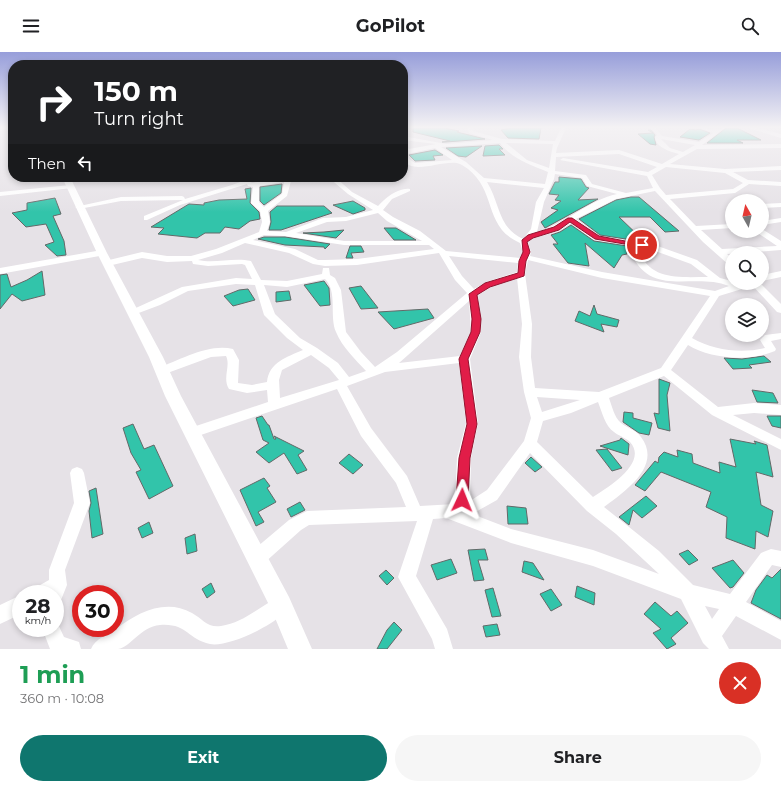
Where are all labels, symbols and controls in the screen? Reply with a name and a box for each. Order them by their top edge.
icon: menu [20,15,42,37]
text: GoPilot [356,15,425,37]
icon: search [739,15,761,37]
text: 150 m [94,74,178,108]
icon: right [28,76,80,128]
text: Turn right [94,108,184,130]
icon: left [74,152,96,174]
text: Then [28,154,66,173]
north arrow [725,194,769,238]
map controls [725,194,769,342]
pin [625,228,659,262]
icon: arrive [631,234,653,256]
button: search [725,246,769,290]
button: layers [725,298,769,342]
position arrow [441,479,483,521]
speed limit sign: 30 [72,585,124,637]
text: 28 [26,594,51,618]
text: km/h [25,614,51,627]
text: 1 min [20,660,85,689]
button: close [719,662,761,704]
text: 360 m · 10:08 [20,690,104,706]
button: Exit [20,735,387,781]
button: Share [395,735,761,781]

